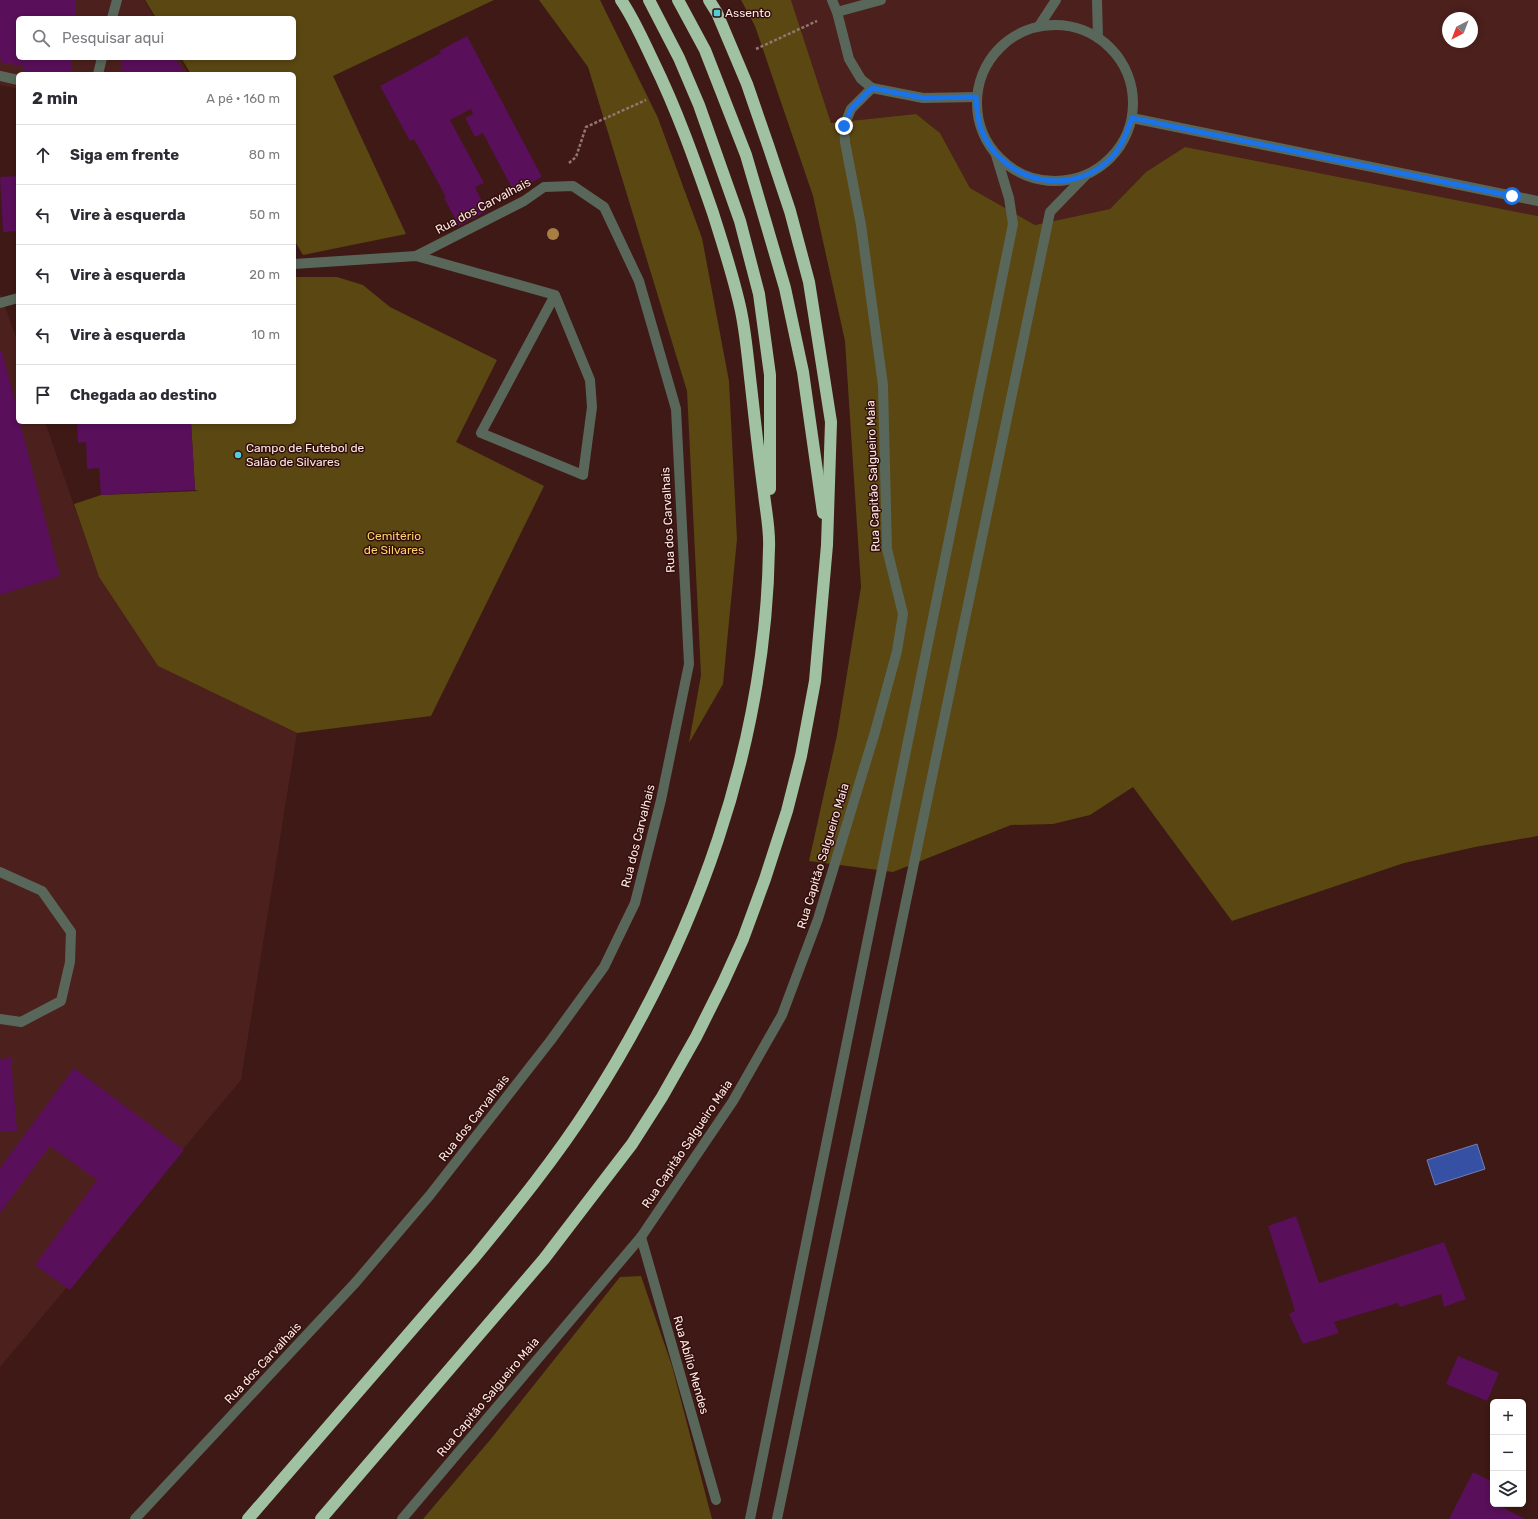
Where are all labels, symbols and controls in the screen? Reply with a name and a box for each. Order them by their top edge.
place label: Assento [725,6,771,20]
marker: Assento [712,8,722,18]
north arrow [1442,12,1478,48]
search box [16,16,296,60]
icon: search [30,27,52,49]
text: Pesquisar aqui [62,29,164,47]
text: 2 min [32,88,78,108]
text: A pé · 160 m [206,91,280,106]
route end [835,117,853,135]
icon: ahead [32,144,54,166]
text: Siga em frente [70,146,179,164]
text: 80 m [249,147,280,162]
street label: Rua dos Carvalhais [433,175,533,237]
route start [1503,187,1521,205]
icon: left [32,204,54,226]
text: Vire à esquerda [70,206,186,224]
text: 50 m [249,207,280,222]
icon: left [32,264,54,286]
text: Vire à esquerda [70,266,186,284]
text: 20 m [249,267,280,282]
icon: left [32,324,54,346]
text: Vire à esquerda [70,326,186,344]
text: 10 m [251,327,280,342]
icon: arrive [32,384,54,406]
text: Chegada ao destino [70,386,217,404]
street label: Rua Capitão Salgueiro Maia [863,400,883,552]
place label: Campo de Futebol de Salão de Silvares [246,441,365,469]
marker: Campo de Futebol de Salão de Silvares [233,450,243,460]
street label: Rua dos Carvalhais [658,467,678,573]
park label: Cemitério de Silvares [364,529,424,557]
street label: Rua Capitão Salgueiro Maia [794,782,852,930]
street label: Rua dos Carvalhais [618,783,658,889]
street label: Rua dos Carvalhais [436,1072,512,1164]
street label: Rua Capitão Salgueiro Maia [639,1077,735,1211]
street label: Rua Abílio Mendes [670,1314,712,1416]
street label: Rua dos Carvalhais [222,1320,304,1406]
street label: Rua Capitão Salgueiro Maia [434,1334,542,1460]
map controls [1490,1399,1526,1507]
button: + [1490,1399,1526,1435]
button: − [1490,1435,1526,1471]
button: layers [1490,1471,1526,1507]

